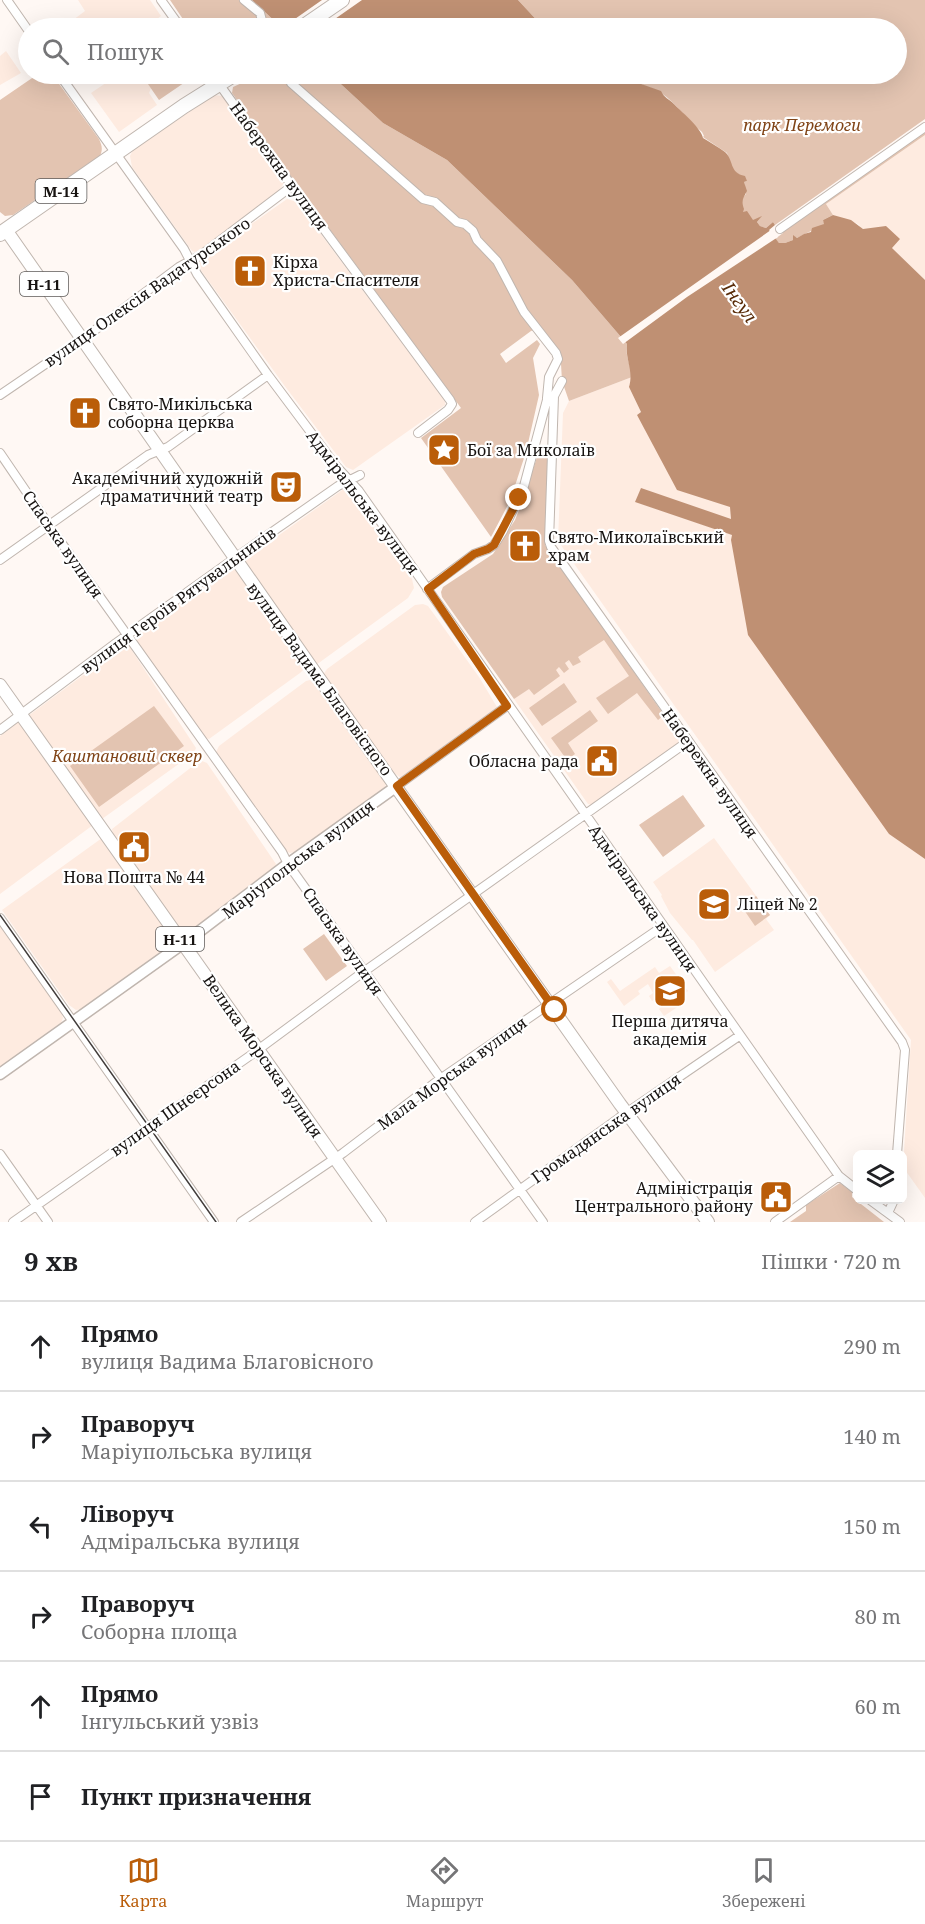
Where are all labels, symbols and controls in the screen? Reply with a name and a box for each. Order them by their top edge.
search box [18,18,907,84]
icon: search [39,35,72,68]
text: Пошук [87,36,163,66]
street label: Набережна вулиця [225,97,333,235]
park label: парк Перемоги [743,114,861,136]
road number: М-14 [36,179,86,203]
street label: вулиця Олексія Вадатурського [39,212,255,372]
place label: Кірха Христа-Спасителя [273,251,419,291]
church icon: Кірха Христа-Спасителя [232,253,268,289]
road number: Н-11 [20,272,68,296]
water label: Інгул [717,276,763,327]
place label: Свято-Микільська соборна церква [108,393,253,433]
church icon: Свято-Микільська соборна церква [67,395,103,431]
street label: Адміральська вулиця [302,425,424,579]
place icon: Бої за Миколаїв [426,432,462,468]
place label: Бої за Миколаїв [467,439,595,461]
place label: Академічний художній драматичний театр [72,467,263,507]
theatre icon: Академічний художній драматичний театр [268,469,304,505]
route end [505,484,531,510]
street label: Спаська вулиця [18,486,108,602]
street label: вулиця Героїв Рятувальників [76,522,280,678]
place label: Свято-Миколаївський храм [548,526,724,566]
church icon: Свято-Миколаївський храм [507,528,543,564]
street label: вулиця Вадима Благовісного [242,578,398,780]
street label: Набережна вулиця [657,704,763,842]
public building icon: Обласна рада [584,743,620,779]
park label: Каштановий сквер [51,745,202,767]
place label: Обласна рада [469,750,579,772]
street label: Маріупольська вулиця [218,795,378,923]
street label: Адміральська вулиця [584,820,702,976]
public building icon: Нова Пошта № 44 [116,829,152,865]
place label: Нова Пошта № 44 [63,866,205,888]
street label: Спаська вулиця [298,883,388,999]
school or university icon: Ліцей № 2 [696,886,732,922]
place label: Ліцей № 2 [737,893,818,915]
road number: Н-11 [156,927,204,951]
street label: Велика Морська вулиця [198,970,328,1142]
school or university icon: Перша дитяча академія [652,973,688,1009]
route start [541,996,567,1022]
place label: Перша дитяча академія [611,1010,729,1050]
street label: Мала Морська вулиця [373,1011,531,1135]
street label: вулиця Шнеєрсона [106,1055,244,1161]
street label: Громадянська вулиця [527,1068,685,1188]
map controls [853,1150,907,1204]
button: layers [853,1150,907,1204]
place label: Адміністрація Центрального району [575,1177,754,1217]
public building icon: Адміністрація Центрального району [758,1179,794,1215]
text: 9 хв [24,1243,78,1279]
text: Пішки · 720 m [761,1248,901,1275]
text: Прямо [81,1318,158,1348]
icon: ahead [24,1330,57,1363]
text: 290 m [843,1333,901,1360]
text: вулиця Вадима Благовісного [81,1348,374,1375]
text: Праворуч [81,1408,195,1438]
icon: right [24,1420,57,1453]
text: 140 m [843,1423,901,1450]
text: Маріупольська вулиця [81,1438,312,1465]
text: Ліворуч [81,1498,174,1528]
icon: left [24,1510,57,1543]
text: 150 m [843,1513,901,1540]
text: Адміральська вулиця [81,1528,300,1555]
text: Праворуч [81,1588,195,1618]
icon: right [24,1600,57,1633]
text: 80 m [855,1603,901,1630]
text: Соборна площа [81,1618,238,1645]
text: Прямо [81,1678,158,1708]
icon: ahead [24,1690,57,1723]
text: 60 m [855,1693,901,1720]
text: Інгульський узвіз [81,1708,259,1735]
icon: arrive [24,1780,57,1813]
text: Пункт призначення [81,1781,311,1811]
tab: Карта [119,1854,167,1912]
tab: Маршрут [406,1854,483,1912]
tab: Збережені [722,1854,806,1912]

